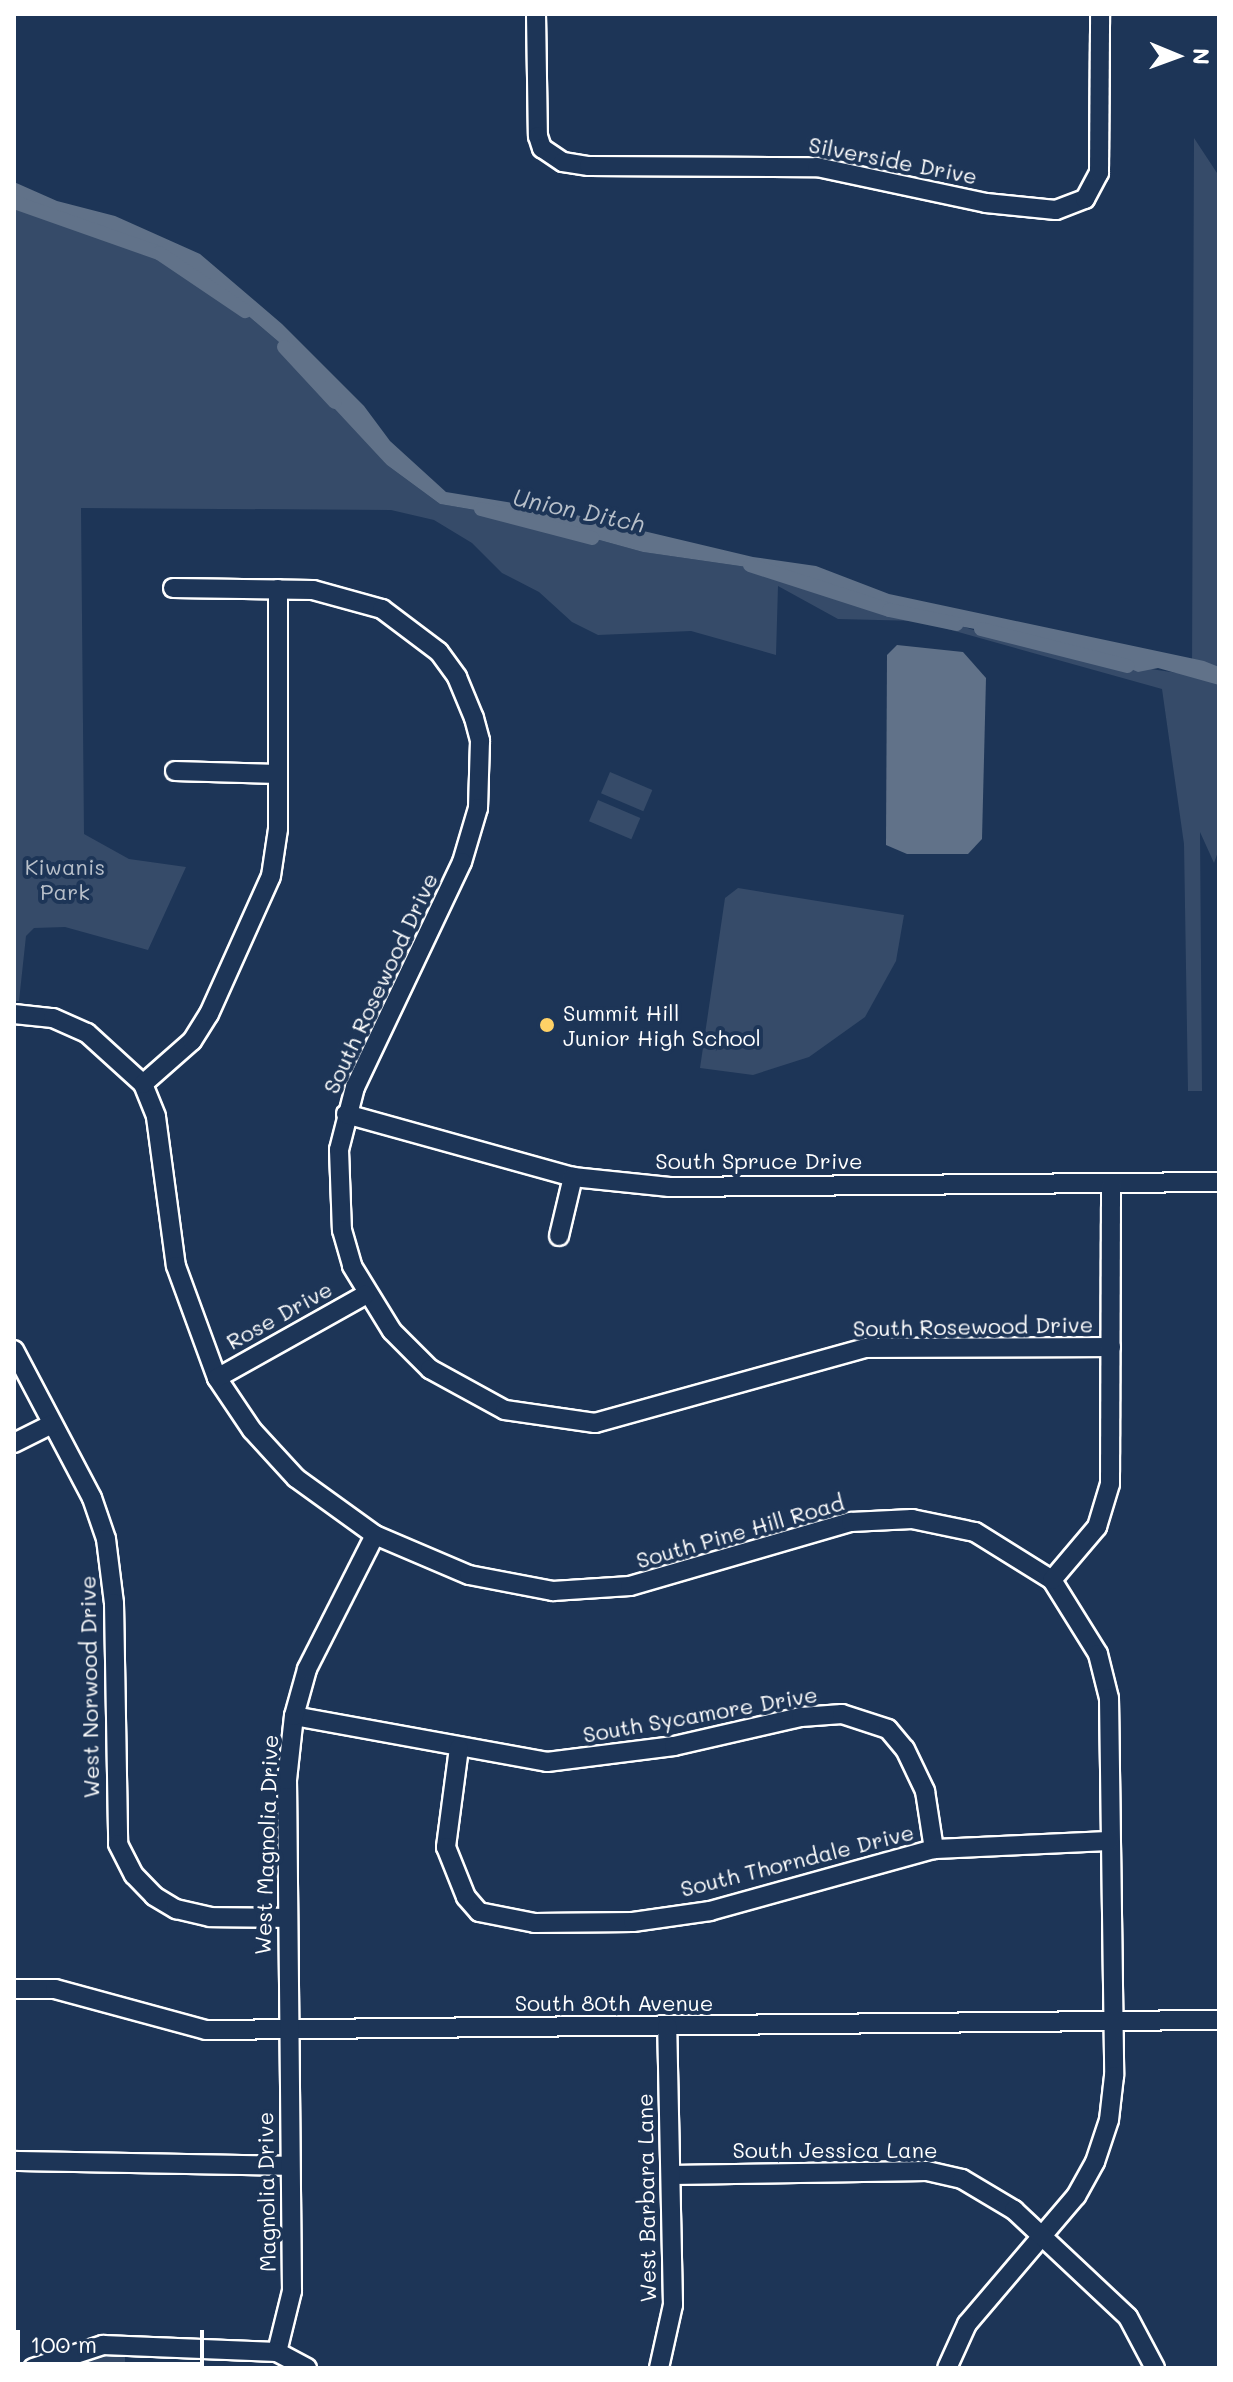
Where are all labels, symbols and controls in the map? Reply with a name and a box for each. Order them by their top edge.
north arrow [1137,16,1217,96]
text: N [1187,48,1216,65]
street label: Silverside Drive [806,131,980,189]
water label: Union Ditch [511,482,647,538]
park label: Kiwanis Park [25,853,105,904]
street label: South Rosewood Drive [317,869,443,1097]
place label: Summit Hill Junior High School [563,999,761,1050]
marker: Summit Hill Junior High School [538,1016,556,1034]
street label: South Spruce Drive [655,1148,863,1174]
street label: Rose Drive [222,1275,336,1355]
street label: South Rosewood Drive [853,1311,1093,1341]
street label: South Pine Hill Road [633,1489,847,1573]
street label: West Norwood Drive [74,1575,104,1799]
street label: South Sycamore Drive [581,1680,819,1748]
street label: West Magnolia Drive [249,1734,283,1956]
street label: South Thorndale Drive [678,1818,916,1902]
street label: South 80th Avenue [515,1990,713,2016]
street label: West Barbara Lane [631,2093,661,2303]
street label: Magnolia Drive [251,2112,281,2272]
street label: South Jessica Lane [732,2137,938,2163]
scale bar [20,2314,208,2364]
text: 100 m [30,2328,97,2359]

